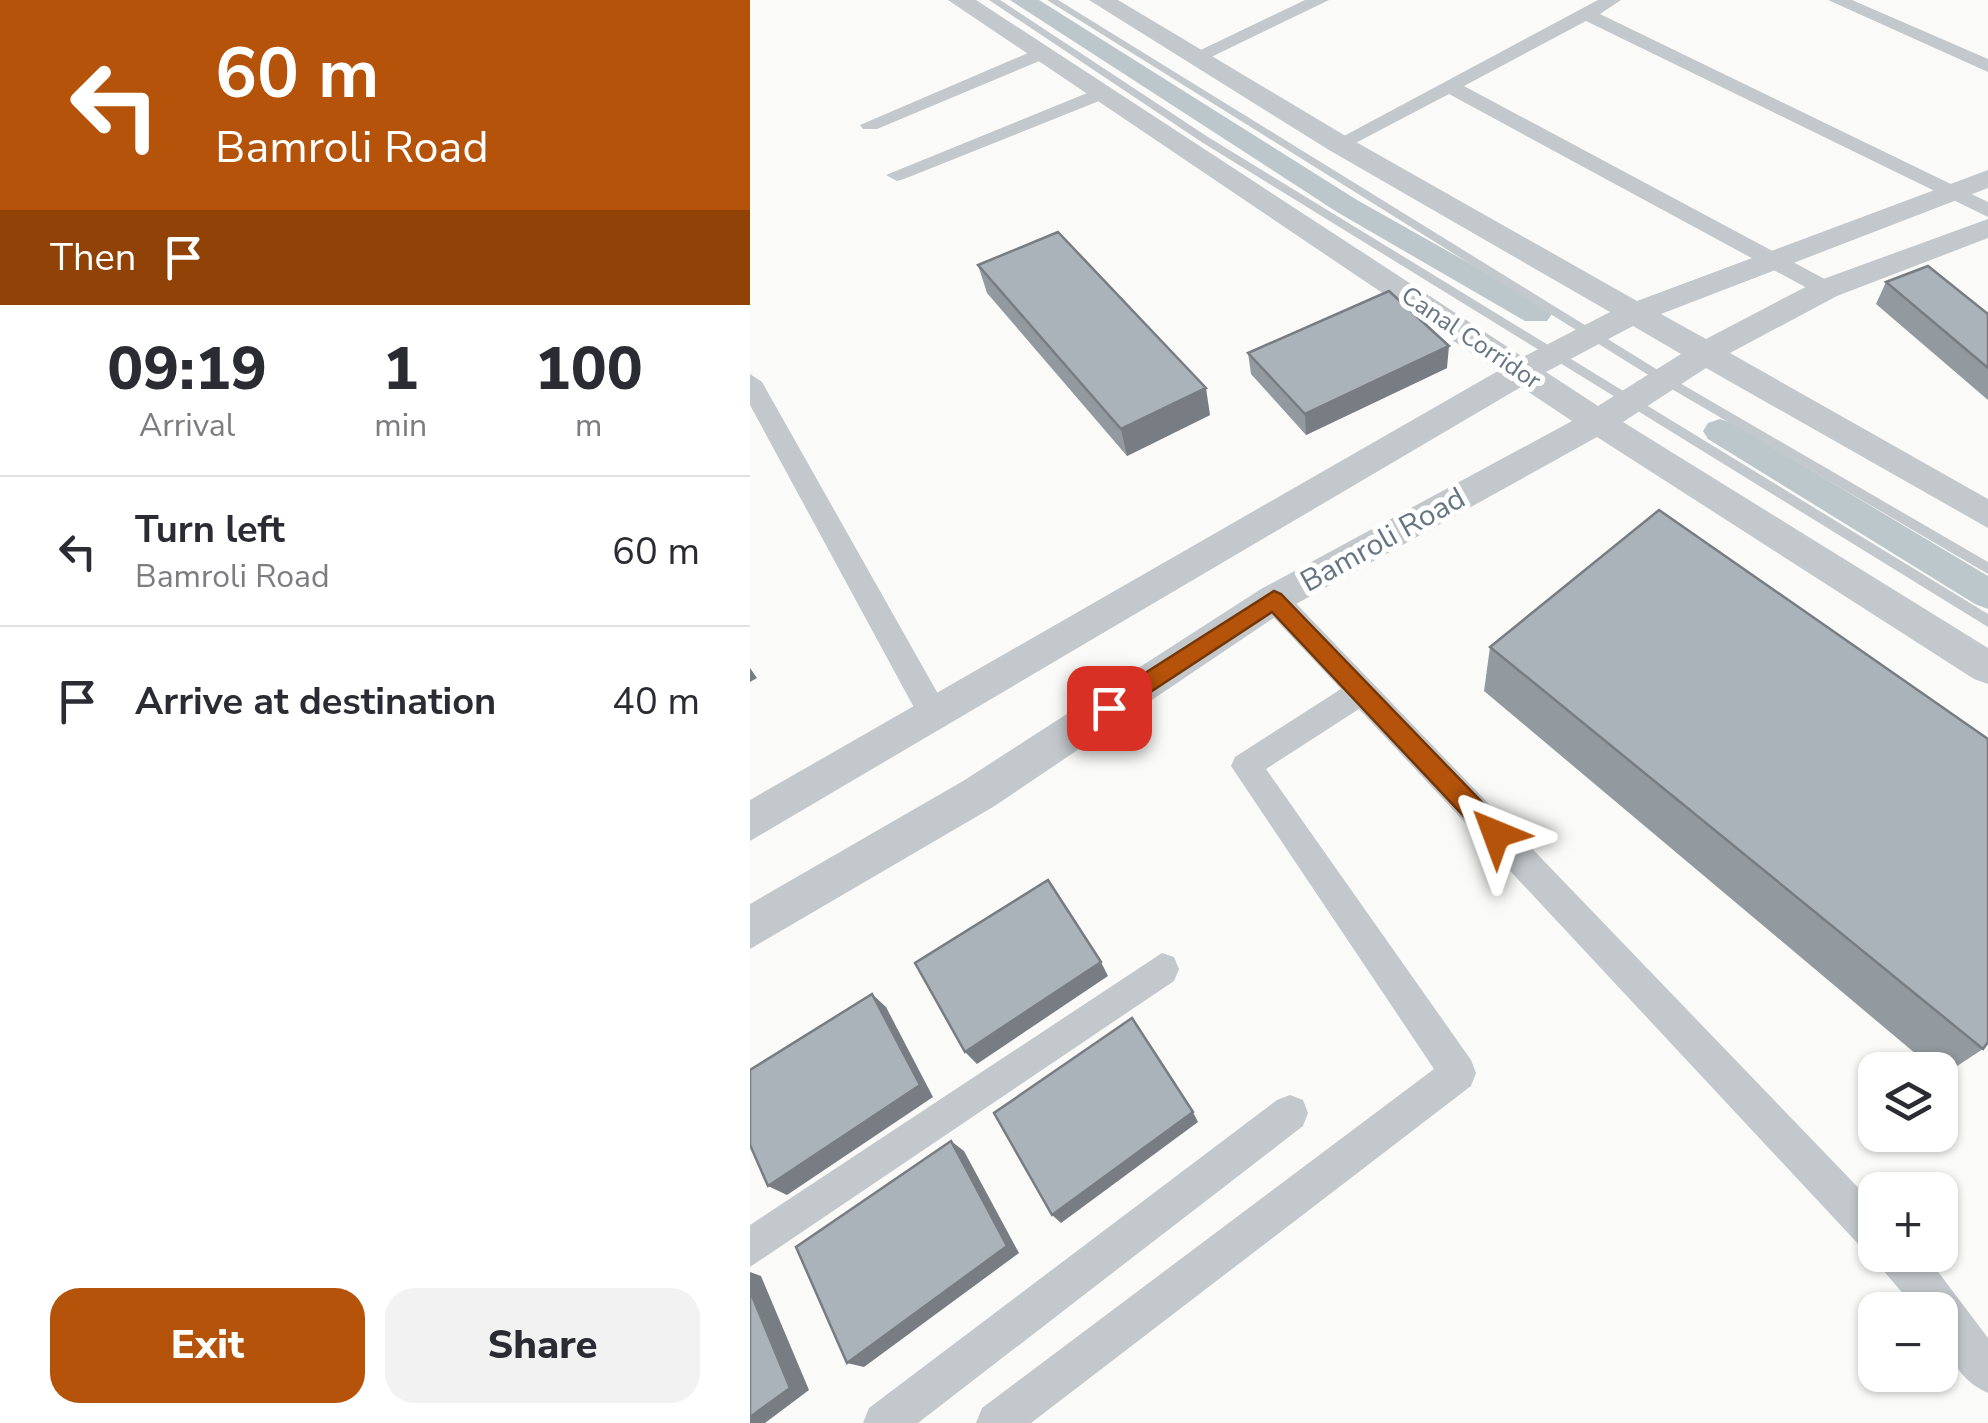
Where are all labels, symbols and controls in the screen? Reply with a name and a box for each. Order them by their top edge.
text: 60 m [215,26,379,122]
icon: left [50,40,180,170]
text: Bamroli Road [215,117,489,178]
icon: arrive [156,230,211,285]
text: Then [50,232,136,283]
street label: Canal Corridor [1394,279,1548,397]
text: 09:19 [107,328,267,410]
text: 1 [383,328,419,410]
text: 100 [535,328,643,410]
text: Arrival [139,404,235,447]
text: min [374,404,427,447]
text: m [575,404,602,447]
street label: Bamroli Road [1293,478,1473,602]
text: Turn left [135,504,285,555]
icon: left [50,524,105,579]
text: 60 m [612,526,700,577]
text: Bamroli Road [135,555,330,598]
pin [1067,666,1152,751]
icon: arrive [50,674,105,729]
text: Arrive at destination [135,676,496,727]
text: 40 m [612,676,700,727]
icon: arrive [1082,681,1137,736]
position arrow [1444,782,1548,886]
map controls [1858,1052,1958,1392]
button: layers [1858,1052,1958,1152]
button: + [1858,1172,1958,1272]
button: Exit [50,1288,365,1403]
button: Share [385,1288,700,1403]
button: − [1858,1292,1958,1392]

